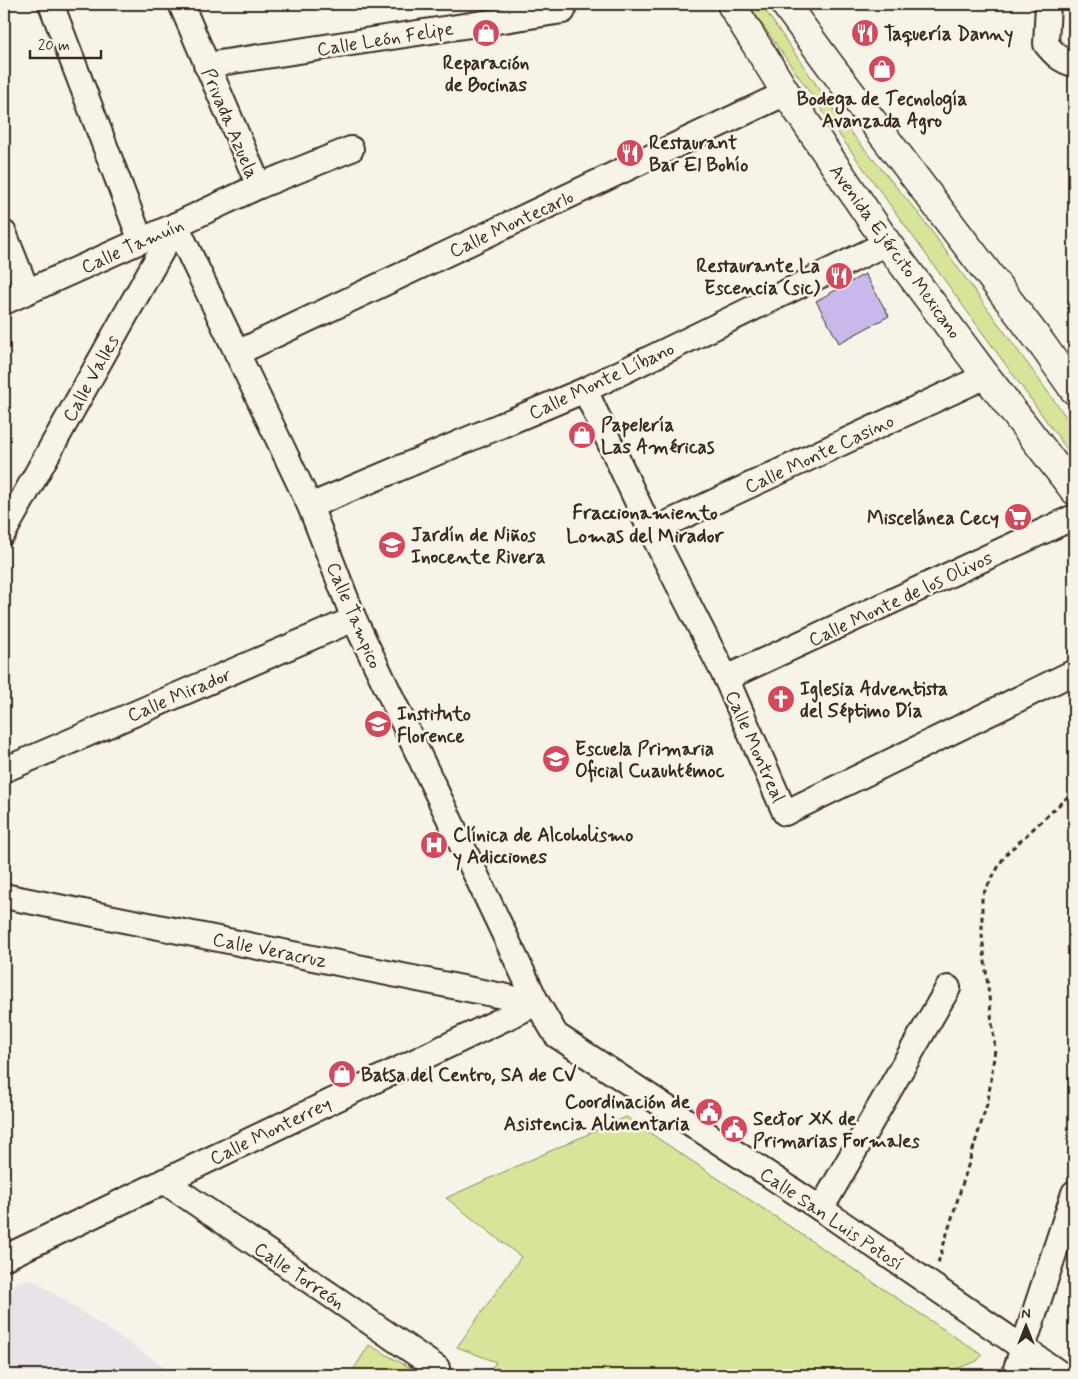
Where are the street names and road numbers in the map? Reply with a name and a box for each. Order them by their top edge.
street label: Calle León Felipe [315,16,455,63]
street label: Privada Azuela [195,64,264,183]
street label: Avenida Ejército Mexicano [823,160,967,344]
street label: Calle Montecarlo [445,185,578,264]
street label: Calle Tamuín [77,213,188,280]
street label: Calle Valles [57,330,126,427]
street label: Calle Monte Líbano [525,337,678,426]
street label: Calle Monte Casino [741,409,898,500]
street label: Calle Monte de los Olivos [805,546,997,653]
street label: Calle Tampico [320,559,387,673]
street label: Calle Mirador [124,662,235,729]
street label: Calle Montreal [719,687,791,807]
street label: Calle Veracruz [211,927,329,974]
street label: Calle Monterrey [206,1091,335,1172]
street label: Calle San Luis Potosí [754,1162,908,1277]
street label: Calle Torreón [249,1237,350,1316]

